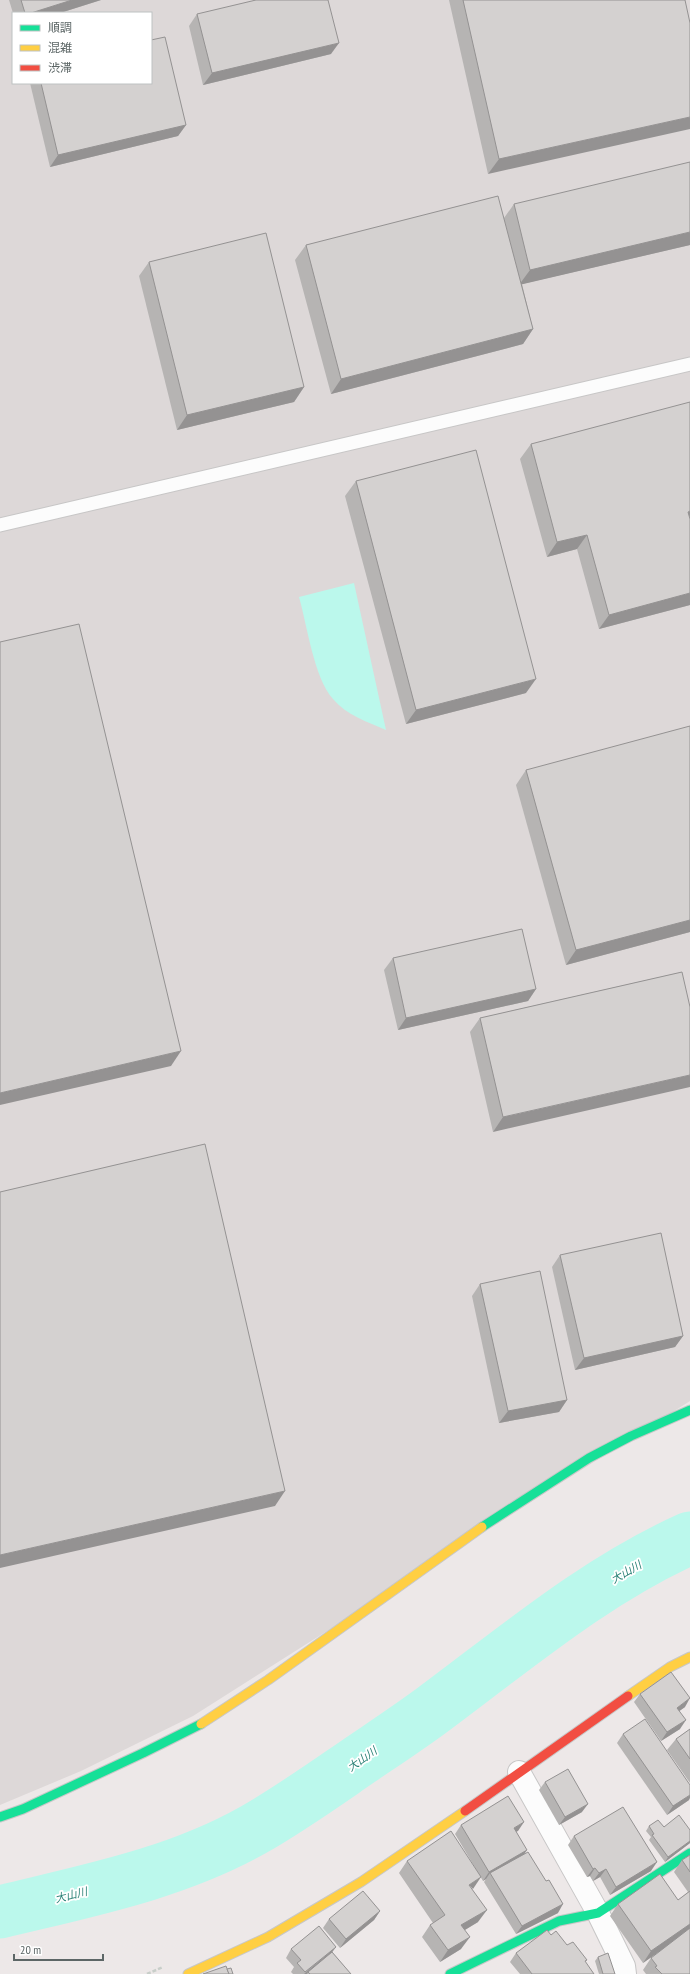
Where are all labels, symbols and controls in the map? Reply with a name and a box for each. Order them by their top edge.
legend [12,12,152,84]
text: 順調 [48,20,72,35]
text: 混雑 [48,40,72,55]
text: 渋滞 [48,60,72,75]
water label: 大山川 [608,1557,645,1586]
water label: 大山川 [344,1743,380,1774]
water label: 大山川 [53,1884,90,1906]
scale bar [14,1936,103,1962]
text: 20 m [20,1942,41,1957]

